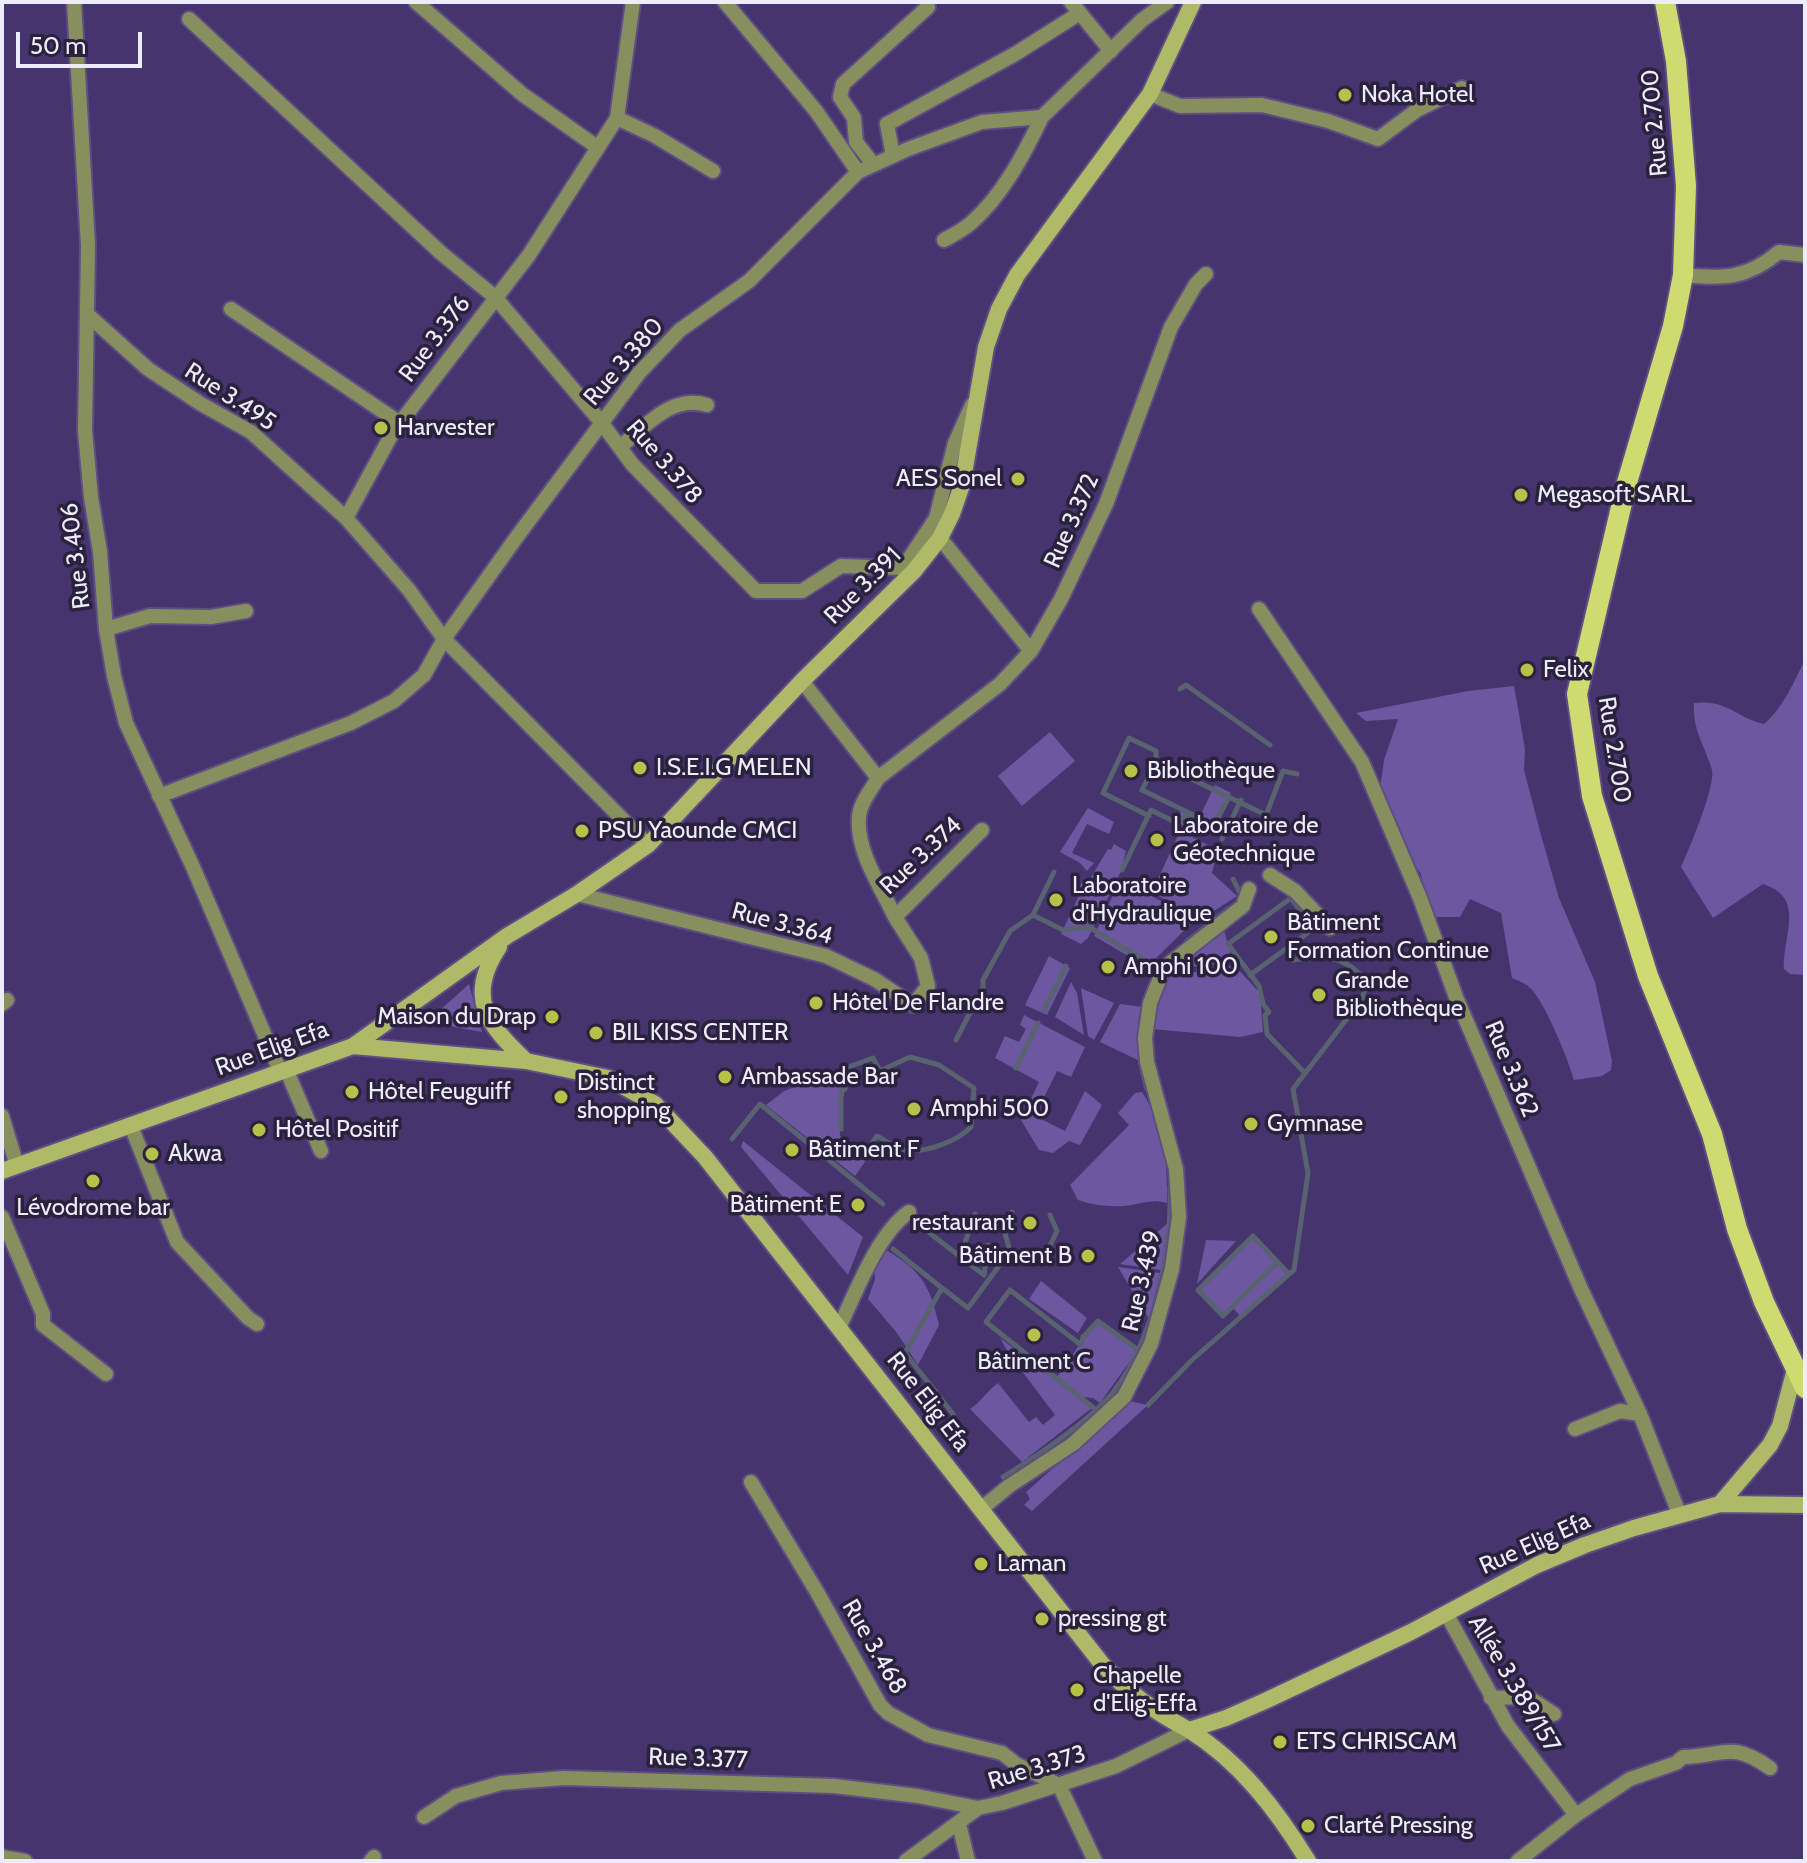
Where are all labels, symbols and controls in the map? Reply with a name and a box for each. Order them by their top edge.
scale bar [20,16,146,66]
text: 50 m [30,31,86,60]
street label: Rue 2.700 [1636,68,1674,178]
place label: Noka Hotel [1361,81,1474,109]
marker: Noka Hotel [1336,86,1354,104]
street label: Rue 3.376 [393,290,477,388]
street label: Rue 3.380 [578,312,670,412]
street label: Rue 3.495 [179,357,281,437]
place label: Harvester [397,414,494,442]
street label: Rue 3.378 [620,414,708,510]
marker: Harvester [372,419,390,437]
place label: AES Sonel [896,465,1002,493]
street label: Rue 3.372 [1038,469,1106,573]
marker: AES Sonel [1009,470,1027,488]
place label: Megasoft SARL [1537,481,1692,509]
marker: Megasoft SARL [1512,486,1530,504]
street label: Rue 3.406 [55,501,97,611]
street label: Rue 3.391 [819,542,907,630]
place label: Felix [1543,656,1589,684]
marker: Felix [1518,661,1536,679]
street label: Rue 2.700 [1591,695,1637,805]
place label: I.S.E.I.G MELEN [656,754,812,782]
place label: Bibliothèque [1147,757,1275,785]
marker: I.S.E.I.G MELEN [631,759,649,777]
marker: Bibliothèque [1122,762,1140,780]
street label: Rue 3.374 [874,811,968,901]
place label: Laboratoire de Géotechnique [1173,812,1319,868]
place label: PSU Yaounde CMCI [598,817,797,845]
marker: PSU Yaounde CMCI [573,822,591,840]
marker: Laboratoire de Géotechnique [1148,831,1166,849]
place label: Laboratoire d'Hydraulique [1072,872,1212,928]
marker: Laboratoire d'Hydraulique [1047,891,1065,909]
street label: Rue 3.364 [729,897,835,951]
place label: Bâtiment Formation Continue [1287,909,1489,965]
marker: Bâtiment Formation Continue [1262,928,1280,946]
place label: Amphi 100 [1124,953,1238,981]
marker: Amphi 100 [1099,958,1117,976]
place label: Grande Bibliothèque [1335,967,1463,1023]
marker: Grande Bibliothèque [1310,986,1328,1004]
place label: Hôtel De Flandre [832,989,1004,1017]
marker: Hôtel De Flandre [807,994,825,1012]
place label: Maison du Drap [377,1003,536,1031]
marker: Maison du Drap [543,1008,561,1026]
street label: Rue Elig Efa [212,1015,332,1083]
street label: Rue 3.362 [1478,1017,1544,1121]
place label: BIL KISS CENTER [612,1019,789,1047]
marker: BIL KISS CENTER [587,1024,605,1042]
place label: Ambassade Bar [741,1063,898,1091]
marker: Ambassade Bar [716,1068,734,1086]
place label: Distinct shopping [577,1069,670,1125]
place label: Hôtel Feuguiff [368,1078,511,1106]
marker: Hôtel Feuguiff [343,1083,361,1101]
marker: Distinct shopping [552,1088,570,1106]
place label: Amphi 500 [930,1095,1049,1123]
marker: Amphi 500 [905,1100,923,1118]
place label: Gymnase [1267,1110,1363,1138]
marker: Gymnase [1242,1115,1260,1133]
place label: Hôtel Positif [275,1116,399,1144]
marker: Hôtel Positif [250,1121,268,1139]
place label: Bâtiment F [808,1136,919,1164]
place label: Akwa [168,1140,222,1168]
marker: Bâtiment F [783,1141,801,1159]
marker: Akwa [143,1145,161,1163]
marker: Lévodrome bar [84,1172,102,1190]
place label: Bâtiment E [730,1191,842,1219]
place label: Lévodrome bar [16,1194,170,1222]
marker: Bâtiment E [849,1196,867,1214]
place label: restaurant [912,1209,1014,1237]
marker: restaurant [1021,1214,1039,1232]
street label: Rue 3.439 [1116,1228,1168,1334]
place label: Bâtiment B [959,1242,1072,1270]
marker: Bâtiment B [1079,1247,1097,1265]
marker: Bâtiment C [1025,1326,1043,1344]
street label: Rue Elig Efa [880,1347,976,1457]
place label: Bâtiment C [977,1348,1091,1376]
street label: Rue Elig Efa [1475,1507,1595,1581]
place label: Laman [997,1550,1067,1578]
marker: Laman [972,1555,990,1573]
street label: Rue 3.468 [835,1595,913,1699]
place label: pressing gt [1058,1605,1167,1633]
marker: pressing gt [1033,1610,1051,1628]
street label: Allée 3.389/157 [1462,1610,1566,1758]
place label: Chapelle d'Elig-Effa [1093,1662,1197,1718]
marker: Chapelle d'Elig-Effa [1068,1681,1086,1699]
place label: ETS CHRISCAM [1296,1728,1457,1756]
marker: ETS CHRISCAM [1271,1733,1289,1751]
street label: Rue 3.373 [985,1740,1089,1796]
street label: Rue 3.377 [648,1743,748,1775]
place label: Clarté Pressing [1324,1812,1473,1840]
marker: Clarté Pressing [1299,1817,1317,1835]

